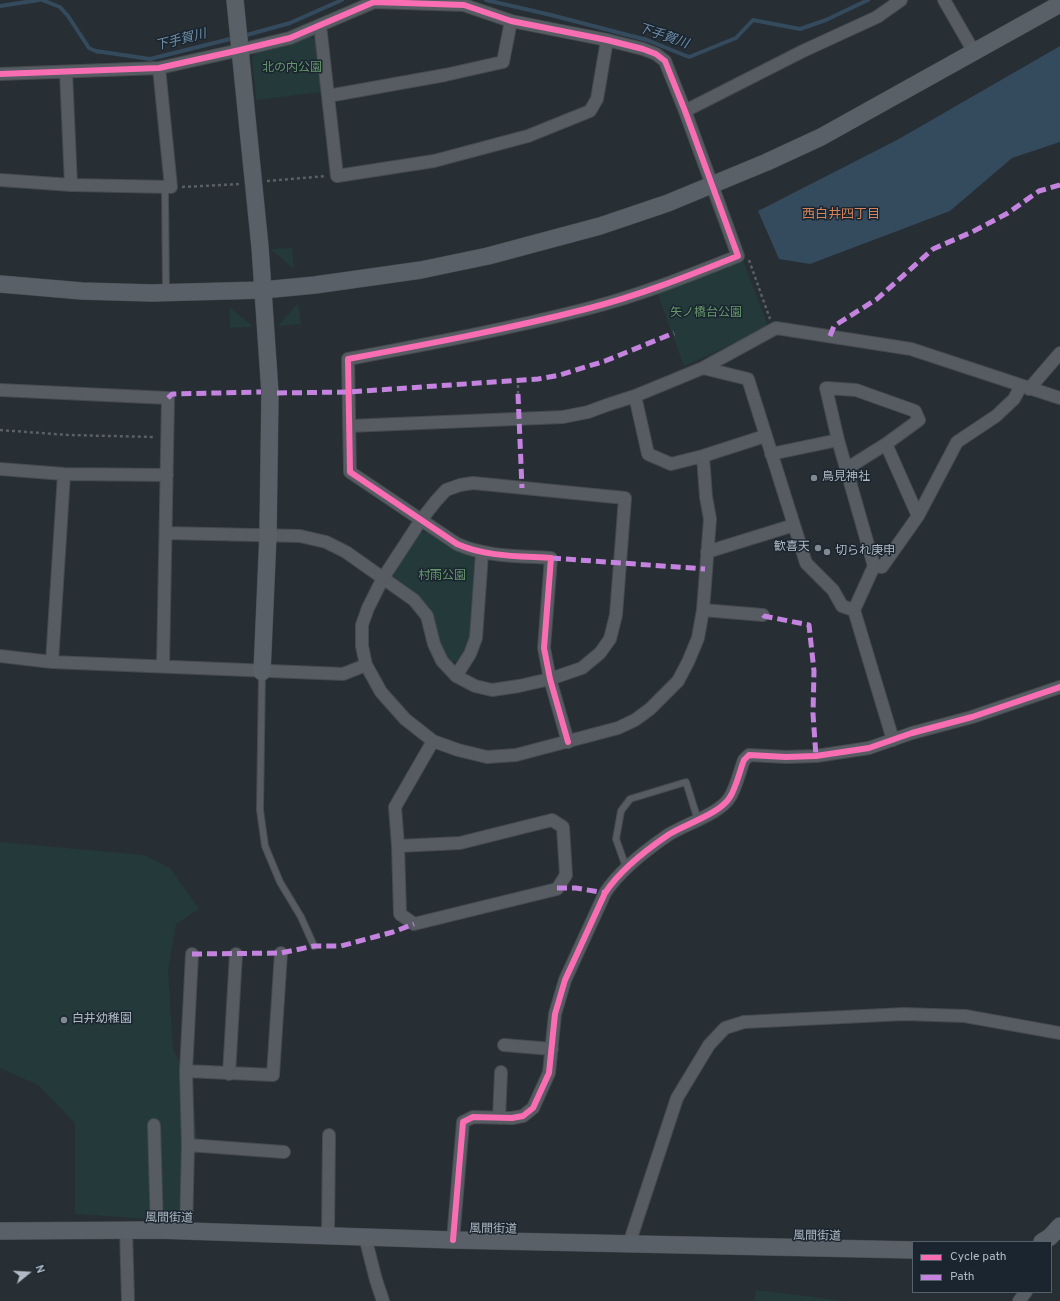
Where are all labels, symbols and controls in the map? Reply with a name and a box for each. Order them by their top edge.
water label: 下手賀川 [636,21,690,53]
water label: 下手賀川 [154,27,208,55]
park label: 北の内公園 [262,62,322,76]
district label: 西白井四丁目 [802,207,880,223]
park label: 矢ノ橋台公園 [670,307,742,321]
place label: 鳥見神社 [822,471,870,485]
marker: 鳥見神社 [809,473,819,483]
place label: 歓喜天 [774,541,810,555]
marker: 歓喜天 [813,543,823,553]
place label: 切られ庚申 [835,545,895,559]
marker: 切られ庚申 [822,547,832,557]
park label: 村雨公園 [418,570,466,584]
place label: 白井幼稚園 [72,1013,132,1027]
marker: 白井幼稚園 [59,1015,69,1025]
street label: 風間街道 [145,1211,193,1227]
street label: 風間街道 [469,1222,517,1238]
street label: 風間街道 [793,1229,841,1245]
legend [912,1241,1052,1293]
text: Cycle path [950,1249,1007,1265]
north arrow [8,1253,48,1293]
text: N [32,1263,47,1275]
text: Path [950,1269,975,1285]

